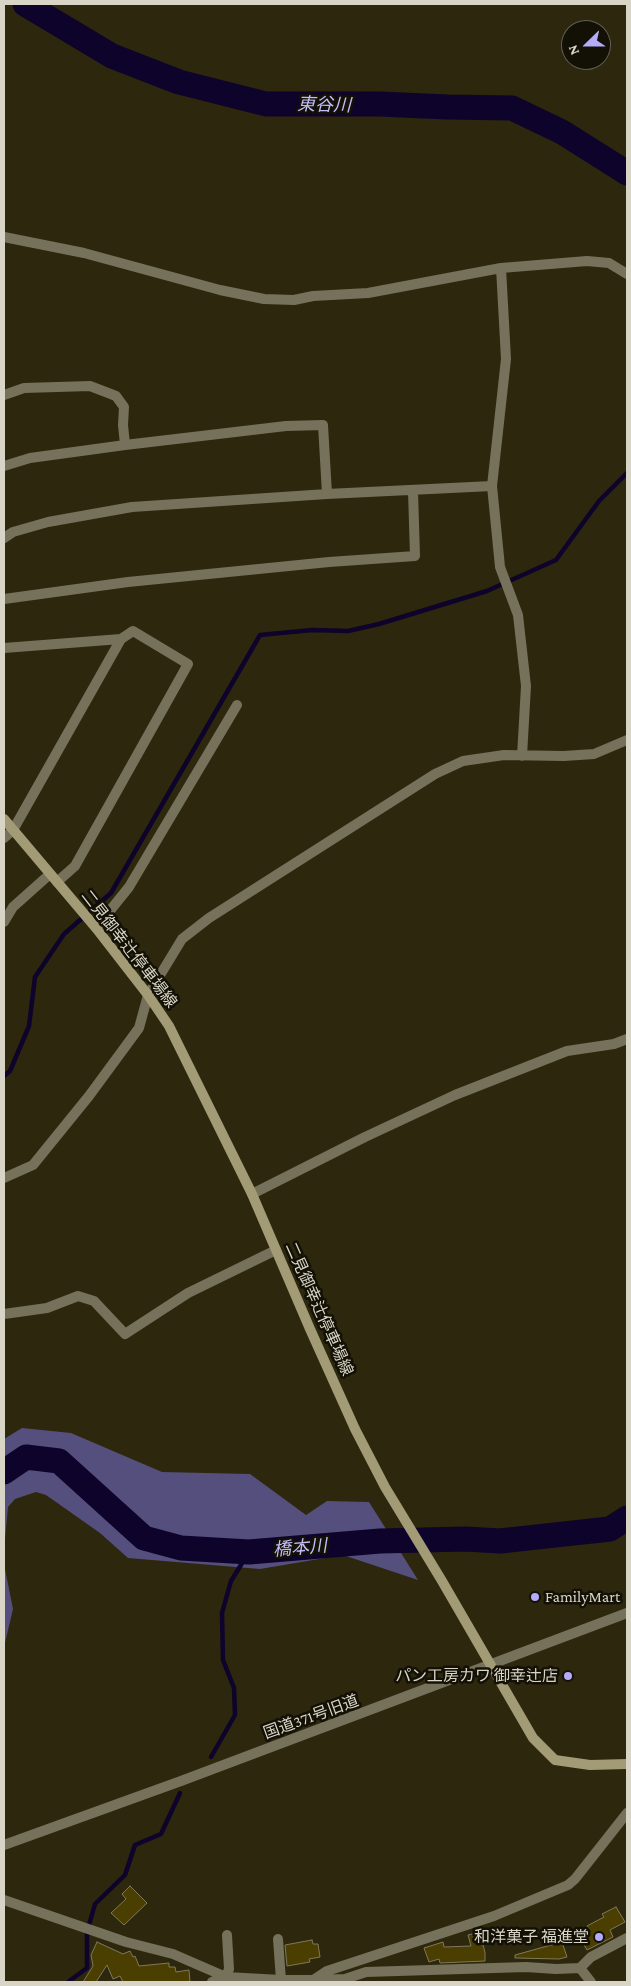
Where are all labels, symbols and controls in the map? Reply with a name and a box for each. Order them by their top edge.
north arrow [561,20,611,70]
text: N [564,43,582,58]
water label: 東谷川 [297,94,351,116]
street label: 二見御幸辻停車場線 [77,886,181,1012]
street label: 二見御幸辻停車場線 [281,1239,357,1379]
water label: 橋本川 [272,1535,328,1561]
place label: FamilyMart [545,1587,620,1607]
marker: FamilyMart [529,1591,541,1603]
place label: パン工房カワ 御幸辻店 [395,1666,558,1686]
marker: パン工房カワ 御幸辻店 [562,1670,574,1682]
street label: 国道371号旧道 [261,1691,361,1743]
place label: 和洋菓子 福進堂 [474,1927,589,1947]
marker: 和洋菓子 福進堂 [593,1931,605,1943]

